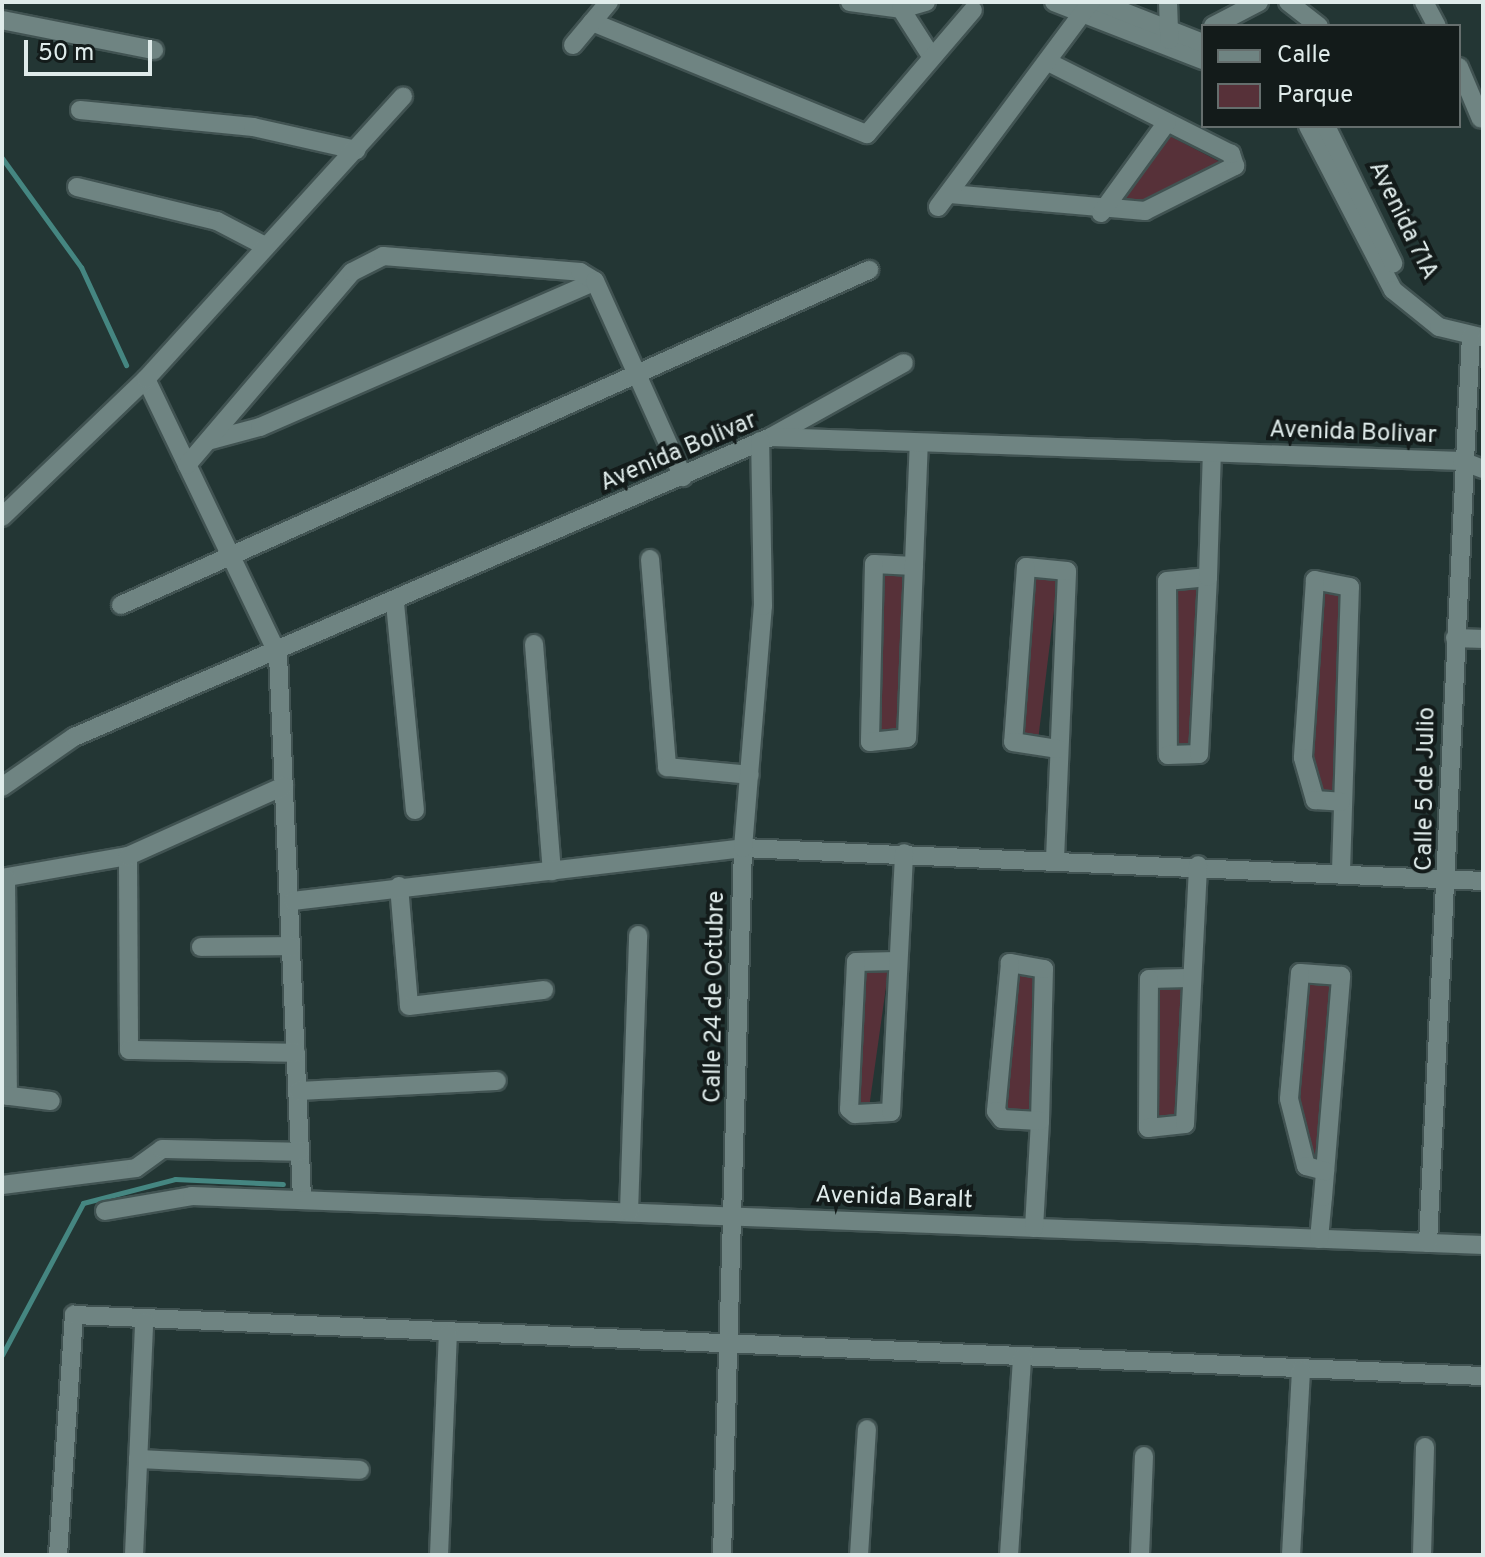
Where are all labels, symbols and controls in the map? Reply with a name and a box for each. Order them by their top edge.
scale bar [28,24,156,74]
legend [1201,24,1461,128]
text: 50 m [38,39,94,69]
text: Calle [1277,41,1331,71]
text: Parque [1277,81,1353,111]
street label: Avenida 71A [1361,157,1443,285]
street label: Avenida Bolivar [596,407,762,499]
street label: Avenida Bolivar [1269,417,1437,451]
street label: Calle 5 de Julio [1411,707,1443,871]
street label: Calle 24 de Octubre [700,891,732,1103]
street label: Avenida Baralt [815,1182,973,1216]

